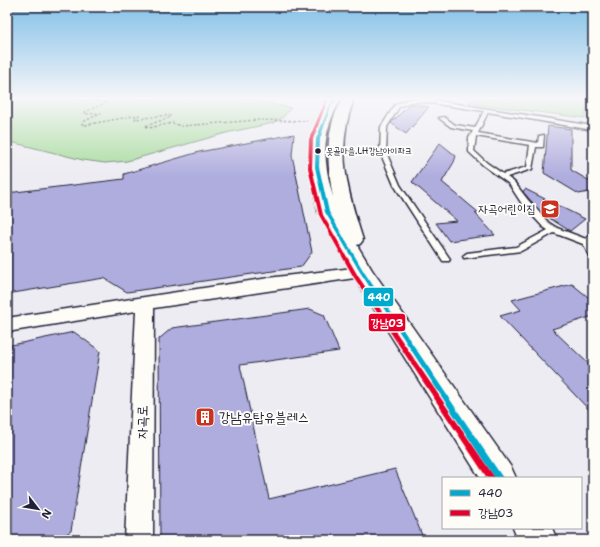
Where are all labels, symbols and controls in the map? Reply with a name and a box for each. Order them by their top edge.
place label: 못골마을.LH강남아이파크 [326,145,412,157]
marker: 못골마을.LH강남아이파크 [313,146,323,156]
school or university icon: 자곡어린이집 [539,198,561,220]
place label: 자곡어린이집 [478,201,536,217]
line badge: 440 [363,287,394,307]
text: 440 [367,290,391,305]
line badge: 강남03 [368,313,406,332]
text: 강남03 [371,316,404,331]
street label: 자곡로 [133,405,151,439]
building icon: 강남유탑유블레스 [194,406,216,428]
place label: 강남유탑유블레스 [219,408,309,426]
legend [442,477,582,529]
text: 440 [478,485,503,501]
north arrow [18,489,58,529]
text: 강남03 [478,505,514,521]
text: N [37,506,55,522]

